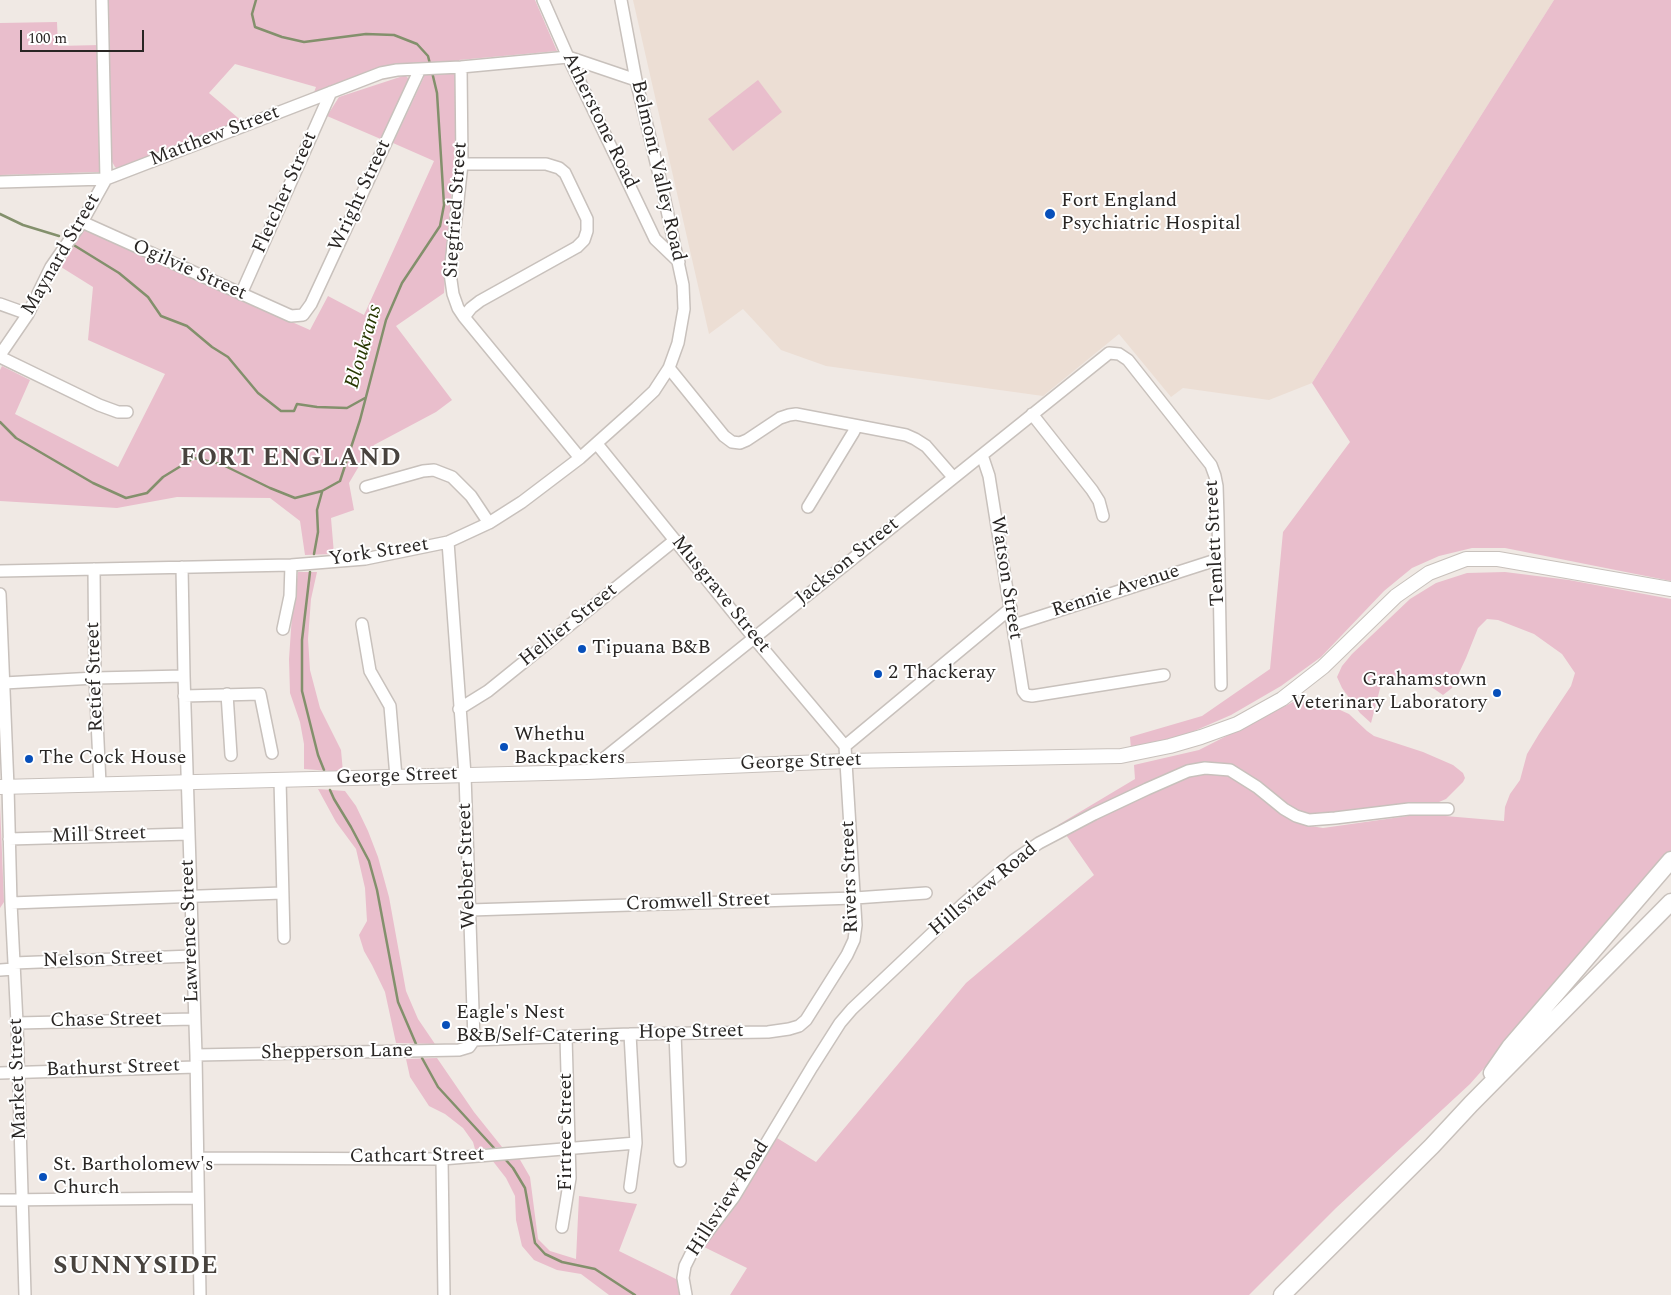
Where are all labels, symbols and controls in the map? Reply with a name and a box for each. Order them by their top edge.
scale bar [22,20,146,52]
text: 100 m [28,27,67,50]
street label: Atherstone Road [556,49,642,193]
street label: Belmont Valley Road [624,78,690,264]
street label: Matthew Street [147,101,283,173]
street label: Fletcher Street [248,128,324,258]
street label: Wright Street [325,136,397,256]
street label: Siegfried Street [440,141,474,279]
street label: Maynard Street [18,190,106,320]
place label: Fort England Psychiatric Hospital [1061,190,1241,237]
marker: Fort England Psychiatric Hospital [1043,207,1057,221]
street label: Ogilvie Street [128,235,250,307]
water label: Bloukrans [341,302,389,392]
district label: FORT ENGLAND [179,445,403,475]
street label: Temlett Street [1201,479,1231,607]
street label: Jackson Street [792,513,904,611]
street label: Watson Street [983,515,1027,641]
street label: Musgrave Street [665,531,775,659]
street label: York Street [328,533,430,573]
street label: Rennie Avenue [1049,560,1183,624]
street label: Hellier Street [515,579,623,673]
street label: Retief Street [82,621,110,733]
place label: Tipuana B&B [592,637,711,661]
marker: Tipuana B&B [576,643,588,655]
place label: 2 Thackeray [888,662,995,686]
marker: 2 Thackeray [872,668,884,680]
place label: Grahamstown Veterinary Laboratory [1291,669,1487,716]
marker: Grahamstown Veterinary Laboratory [1491,687,1503,699]
place label: Whethu Backpackers [514,724,625,771]
marker: Whethu Backpackers [498,741,510,753]
place label: The Cock House [39,747,186,771]
street label: George Street [740,749,862,777]
marker: The Cock House [23,753,35,765]
street label: George Street [336,763,458,791]
street label: Webber Street [454,802,482,930]
street label: Rivers Street [837,820,865,934]
street label: Mill Street [51,822,147,850]
street label: Hillsview Road [925,838,1043,942]
street label: Lawrence Street [177,859,205,1003]
street label: Cromwell Street [626,888,770,918]
street label: Nelson Street [43,946,163,974]
place label: Eagle's Nest B&B/Self-Catering [456,1002,619,1049]
street label: Chase Street [50,1008,162,1034]
street label: Market Street [5,1018,33,1140]
marker: Eagle's Nest B&B/Self-Catering [440,1019,452,1031]
street label: Hope Street [638,1020,744,1046]
street label: Shepperson Lane [261,1040,413,1066]
street label: Bathurst Street [46,1055,180,1083]
street label: Firtree Street [555,1073,579,1191]
street label: Hillsview Road [683,1136,775,1262]
street label: Cathcart Street [349,1144,485,1170]
place label: St. Bartholomew's Church [53,1154,214,1201]
marker: St. Bartholomew's Church [37,1171,49,1183]
district label: SUNNYSIDE [52,1253,220,1283]

